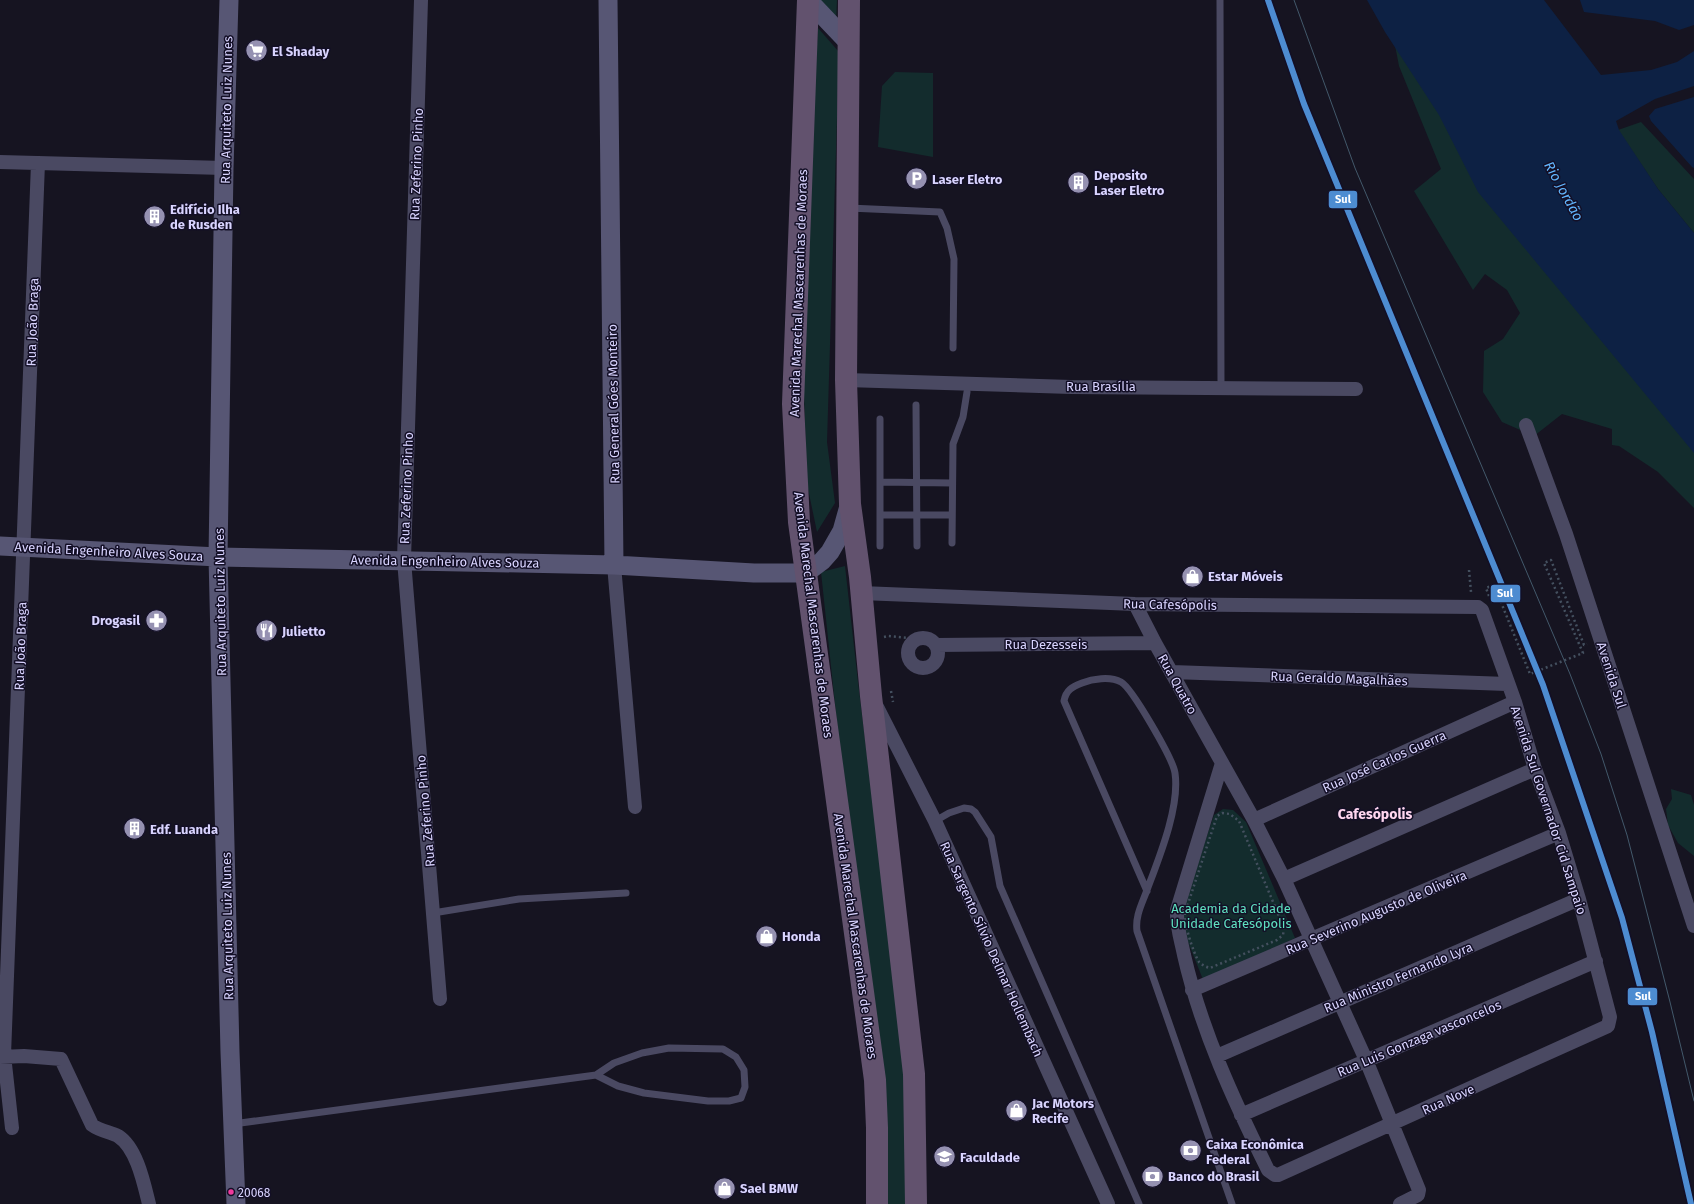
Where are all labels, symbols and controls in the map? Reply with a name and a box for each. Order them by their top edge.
street label: Rua Arquiteto Luiz Nunes [218,36,235,184]
supermarket icon: El Shaday [244,38,270,64]
place label: El Shaday [272,44,329,59]
street label: Rua Zeferino Pinho [407,108,426,220]
water label: Rio Jordão [1540,158,1587,224]
parking icon: Laser Eletro [904,166,930,192]
place label: Deposito Laser Eletro [1094,168,1165,198]
street label: Avenida Marechal Mascarenhas de Moraes [787,169,810,417]
building icon: Deposito Laser Eletro [1065,169,1091,195]
place label: Laser Eletro [932,172,1003,187]
line badge: Sul [1328,190,1358,209]
text: Sul [1335,193,1352,206]
place label: Edifício Ilha de Rusden [170,202,240,232]
building icon: Edifício Ilha de Rusden [141,203,167,229]
street label: Rua João Braga [23,278,42,366]
street label: Rua General Góes Monteiro [605,324,622,484]
street label: Rua Brasília [1066,379,1136,394]
street label: Rua Zeferino Pinho [397,432,416,544]
street label: Avenida Marechal Mascarenhas de Moraes [791,491,836,739]
street label: Rua Arquiteto Luiz Nunes [212,528,229,676]
street label: Avenida Engenheiro Alves Souza [14,539,204,564]
street label: Avenida Engenheiro Alves Souza [350,552,540,571]
shop icon: Estar Móveis [1180,563,1206,589]
place label: Estar Móveis [1208,569,1283,584]
line badge: Sul [1490,584,1521,603]
text: Sul [1497,587,1514,600]
street label: Rua Cafesópolis [1123,596,1217,613]
street label: Rua João Braga [11,602,30,690]
pharmacy icon: Drogasil [143,607,169,633]
place label: Drogasil [91,613,140,628]
restaurant icon: Julietto [254,618,280,644]
place label: Julietto [281,624,326,639]
street label: Rua Dezesseis [1005,637,1087,652]
street label: Avenida Sul [1594,640,1629,710]
street label: Rua Quatro [1155,652,1200,717]
street label: Rua Geraldo Magalhães [1270,669,1408,688]
street label: Avenida Sul Governador Cid Sampaio [1508,704,1589,916]
street label: Rua José Carlos Guerra [1320,727,1448,796]
street label: Rua Zeferino Pinho [413,754,438,868]
district label: Cafesópolis [1338,806,1412,823]
street label: Avenida Marechal Mascarenhas de Moraes [831,812,880,1060]
building icon: Edf. Luanda [121,816,147,842]
place label: Edf. Luanda [150,822,218,837]
street label: Rua Sargento Sílvio Delmar Hollembach [937,839,1046,1059]
street label: Rua Arquiteto Luiz Nunes [219,852,236,1000]
street label: Rua Severino Augusto de Oliveira [1283,867,1469,957]
park label: Academia da Cidade Unidade Cafesópolis [1170,901,1292,931]
shop icon: Honda [754,923,780,949]
place label: Honda [782,929,821,944]
street label: Rua Ministro Fernando Lyra [1322,939,1475,1016]
line badge: Sul [1627,987,1658,1006]
text: Sul [1635,990,1652,1003]
street label: Rua Luis Gonzaga vasconcelos [1335,997,1503,1080]
street label: Rua Nove [1420,1081,1477,1118]
place label: Jac Motors Recife [1031,1096,1095,1126]
shop icon: Jac Motors Recife [1004,1097,1030,1123]
place label: Caixa Econômica Federal [1206,1137,1304,1167]
bank icon: Caixa Econômica Federal [1177,1138,1203,1164]
school or university icon: Faculdade [931,1144,957,1170]
place label: Faculdade [960,1150,1020,1165]
bank icon: Banco do Brasil [1140,1163,1166,1189]
place label: Banco do Brasil [1168,1169,1259,1184]
shop icon: Sael BMW [712,1175,738,1201]
place label: Sael BMW [740,1181,798,1196]
place label: 20068 [238,1186,271,1200]
marker: 20068 [226,1187,236,1197]

